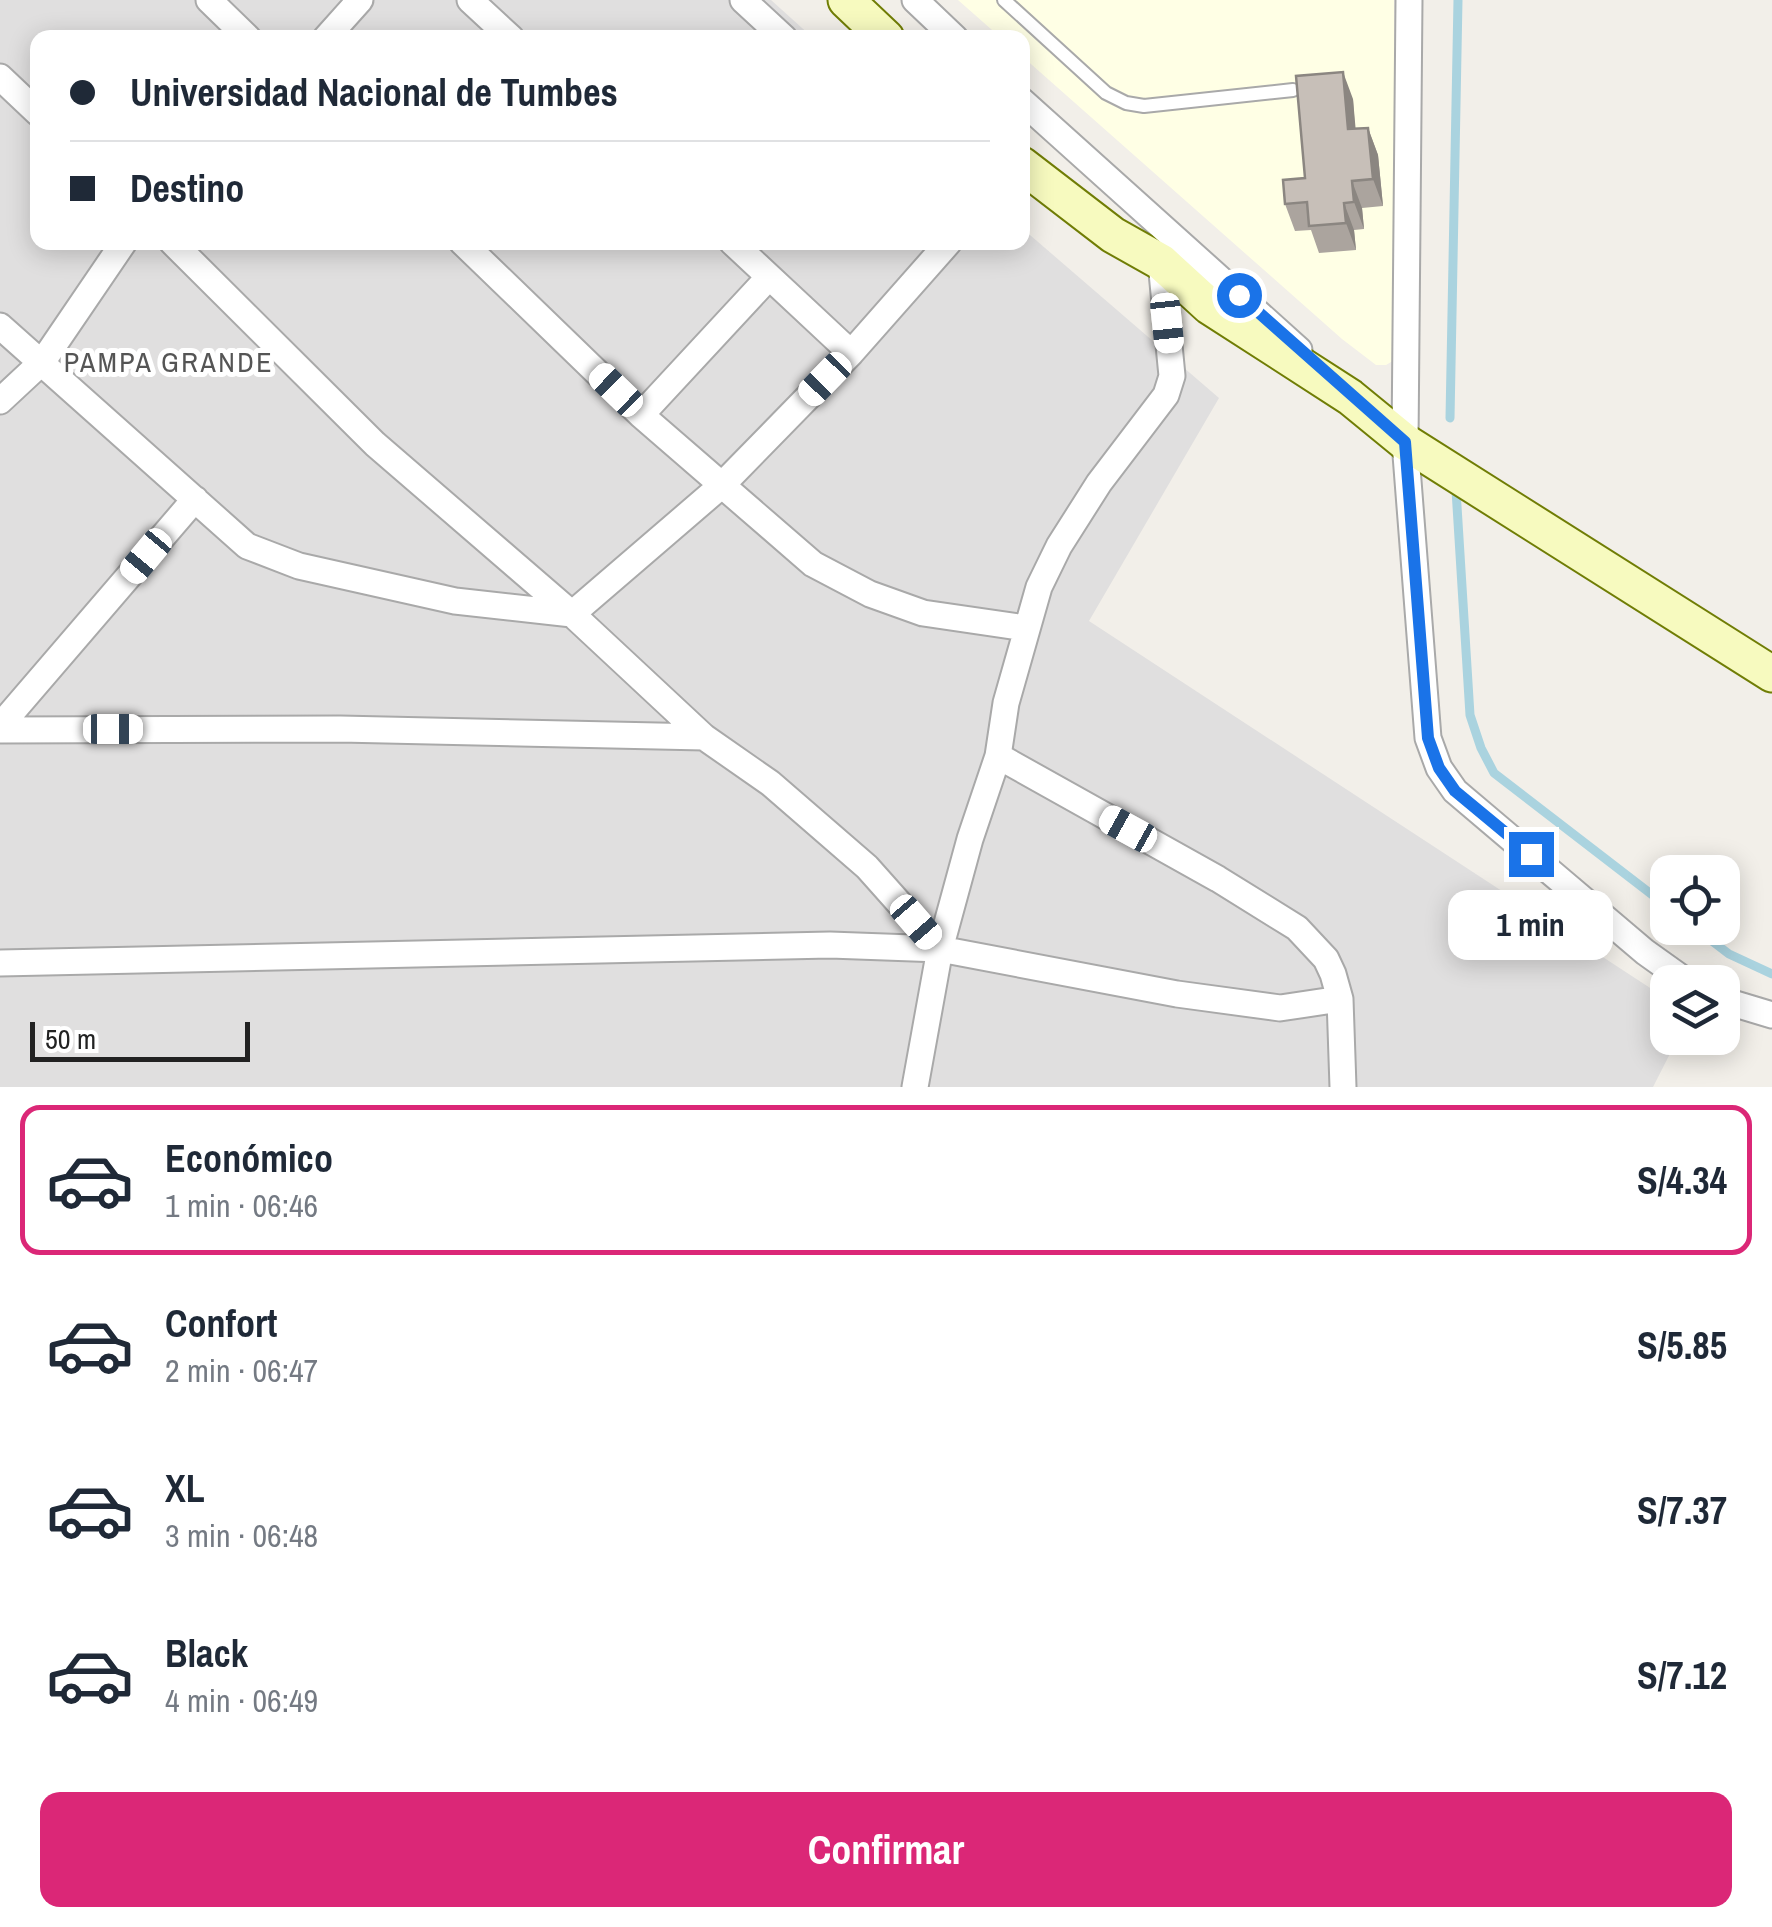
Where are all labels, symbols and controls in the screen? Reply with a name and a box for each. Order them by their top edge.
text: Universidad Nacional de Tumbes [130,67,618,118]
text: Destino [130,163,244,214]
route start [1217,273,1262,318]
car [1149,292,1185,354]
district label: PAMPA GRANDE [64,343,274,381]
car [793,347,857,411]
car [584,358,648,422]
car [115,523,177,589]
car [83,714,143,744]
car [1094,801,1162,857]
route end [1509,832,1554,877]
map controls [1650,855,1740,1055]
button: locate [1650,855,1740,945]
callout: 1 min [1448,889,1614,959]
car [885,890,947,954]
text: 1 min [1496,903,1565,946]
button: layers [1650,965,1740,1055]
scale bar [30,1017,250,1062]
text: 50 m [45,1020,96,1058]
text: Económico [165,1133,333,1184]
icon: car [45,1135,135,1225]
text: S/4.34 [1637,1155,1727,1206]
text: 1 min · 06:46 [165,1184,318,1227]
text: Confort [165,1298,277,1349]
icon: car [45,1300,135,1390]
text: S/5.85 [1637,1320,1727,1371]
text: 2 min · 06:47 [165,1349,318,1392]
text: XL [165,1463,205,1514]
icon: car [45,1465,135,1555]
text: S/7.37 [1637,1485,1727,1536]
text: 3 min · 06:48 [165,1514,318,1557]
text: Black [165,1628,248,1679]
icon: car [45,1630,135,1720]
text: S/7.12 [1637,1650,1727,1701]
text: 4 min · 06:49 [165,1679,318,1722]
button: Confirmar [40,1792,1732,1907]

